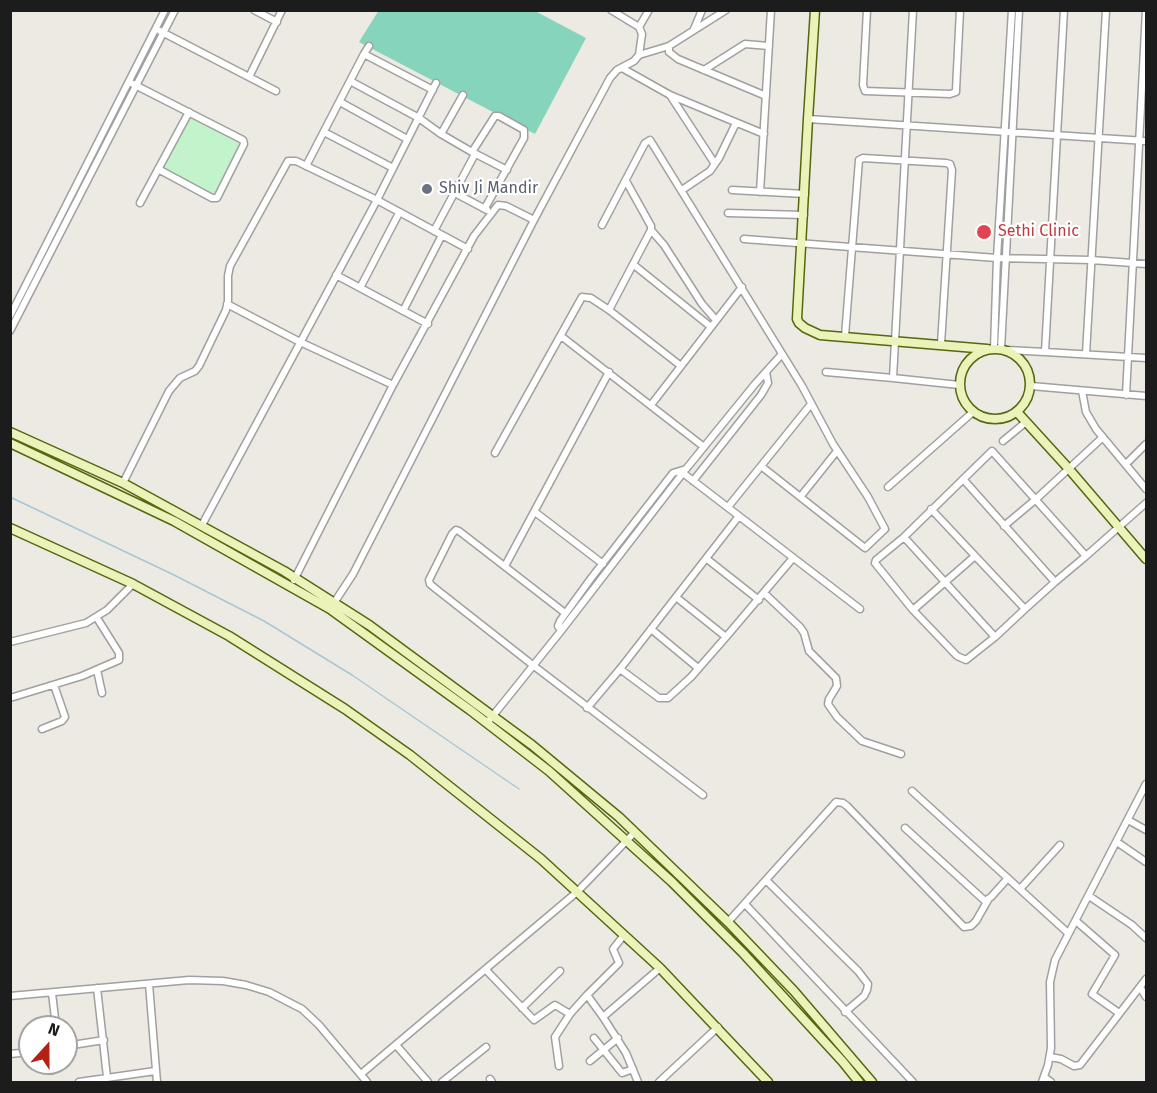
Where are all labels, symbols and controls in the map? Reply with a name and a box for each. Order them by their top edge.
place label: Shiv Ji Mandir [439,179,538,199]
marker: Shiv Ji Mandir [420,182,434,196]
place label: Sethi Clinic [998,222,1079,242]
marker: Sethi Clinic [975,223,993,241]
north arrow [18,1015,78,1075]
text: N [46,1019,62,1040]

